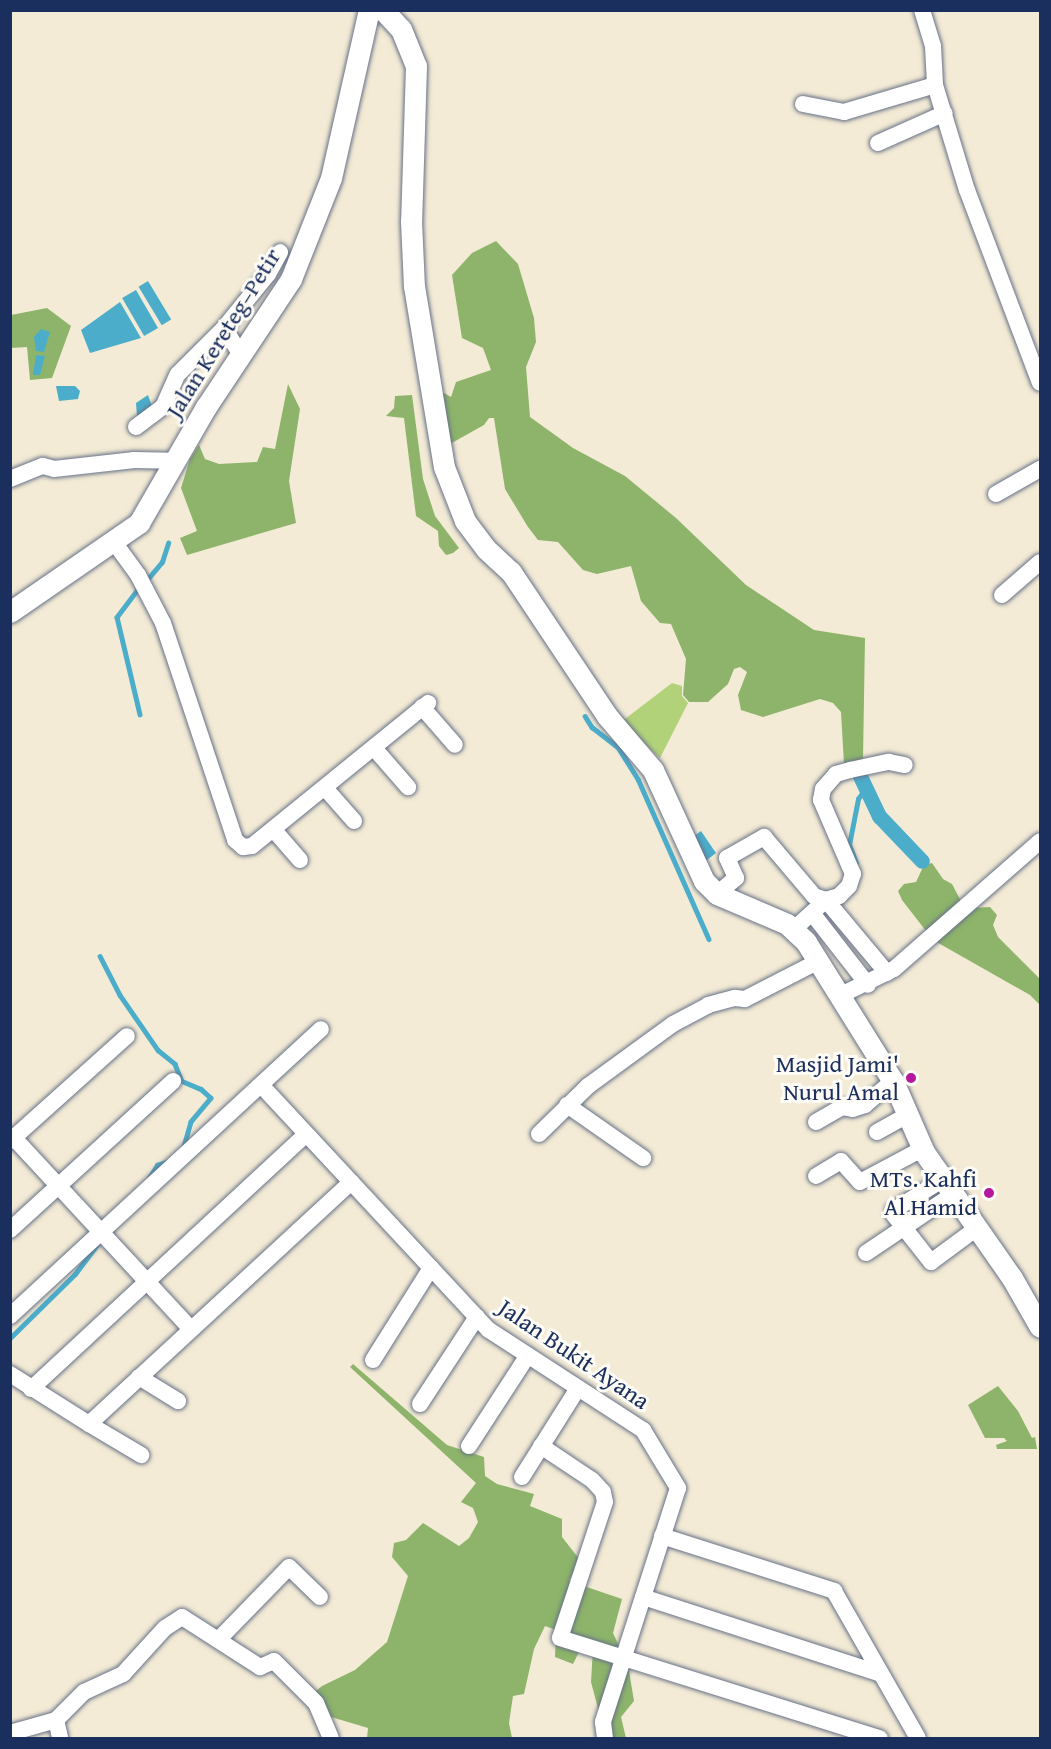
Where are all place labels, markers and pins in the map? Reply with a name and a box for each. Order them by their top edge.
place label: Masjid Jami' Nurul Amal [776,1050,899,1106]
marker: Masjid Jami' Nurul Amal [904,1071,918,1085]
place label: MTs. Kahfi Al Hamid [870,1165,977,1221]
marker: MTs. Kahfi Al Hamid [982,1186,996,1200]

